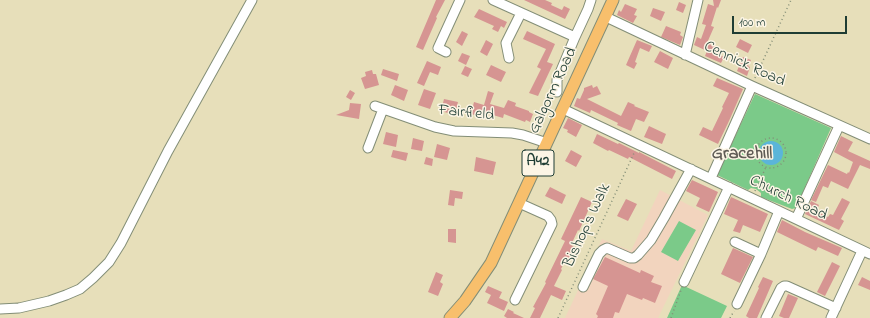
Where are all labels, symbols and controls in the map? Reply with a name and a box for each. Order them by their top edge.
scale bar [734,8,849,34]
text: 100 m [739,14,766,32]
street label: Cennick Road [700,38,788,92]
street label: Galgorm Road [526,45,582,137]
street label: Fairfield [437,102,495,126]
district label: Gracehill [712,144,772,166]
road number: A42 [522,150,554,176]
street label: Church Road [746,172,830,226]
street label: Bishop's Walk [560,181,616,271]

